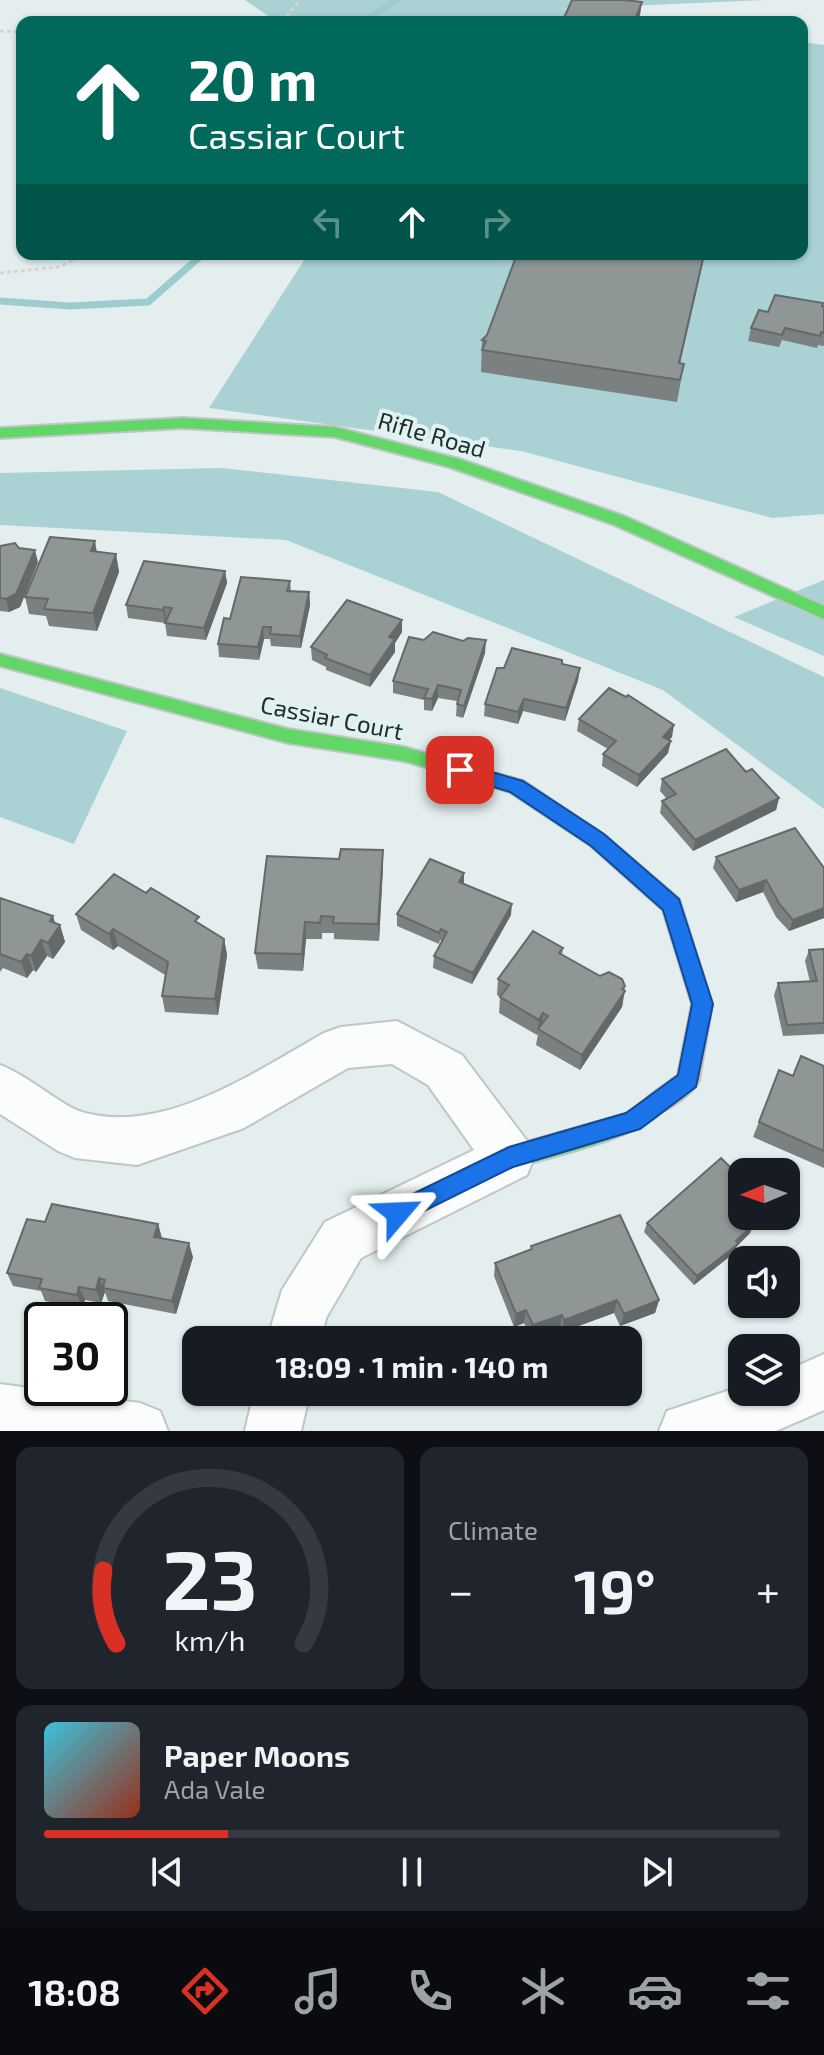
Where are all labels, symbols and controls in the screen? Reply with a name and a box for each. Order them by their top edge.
text: 20 m [188,45,317,112]
icon: ahead [56,48,160,152]
text: Cassiar Court [188,113,405,156]
icon: left [306,200,350,244]
icon: ahead [390,200,434,244]
icon: right [474,200,518,244]
street label: Rifle Road [375,405,489,463]
street label: Cassiar Court [258,689,406,745]
pin [426,736,494,804]
icon: arrive [438,748,482,792]
north arrow [728,1158,800,1230]
map controls [728,1158,800,1406]
position arrow [356,1171,440,1255]
button: sound [728,1246,800,1318]
speed limit sign: 30 [24,1302,128,1406]
button: layers [728,1334,800,1406]
text: 18:09 · 1 min · 140 m [275,1348,549,1384]
text: Climate [448,1514,538,1545]
text: 23 [162,1527,258,1627]
text: 19° [574,1554,656,1626]
text: − [448,1563,474,1616]
text: + [756,1563,780,1616]
text: km/h [175,1622,245,1657]
text: Paper Moons [164,1737,350,1773]
text: Ada Vale [164,1773,266,1804]
icon: previous [145,1850,189,1894]
icon: pause [390,1850,434,1894]
icon: next [635,1850,679,1894]
icon: directions [177,1963,233,2019]
icon: music [290,1963,346,2019]
icon: phone [402,1963,458,2019]
icon: climate [515,1963,571,2019]
icon: car [627,1963,683,2019]
icon: filters [740,1963,796,2019]
text: 18:08 [28,1970,121,2013]

